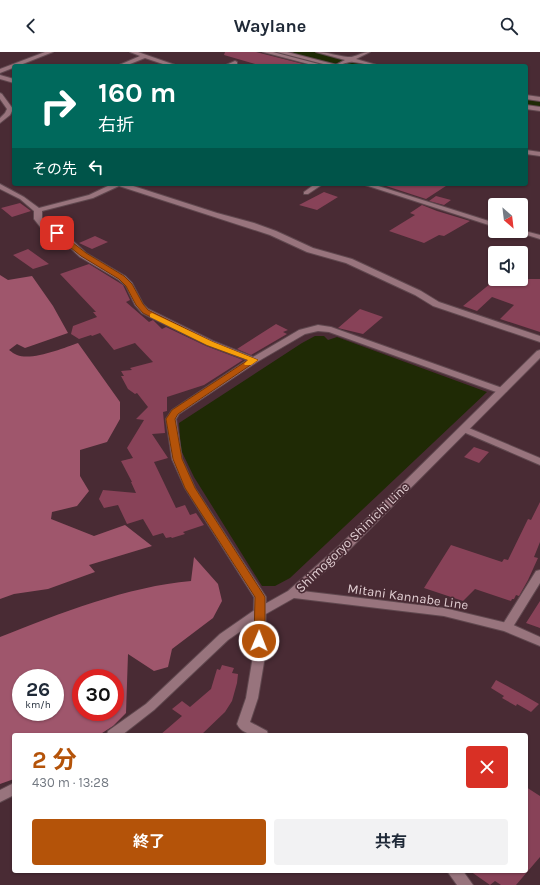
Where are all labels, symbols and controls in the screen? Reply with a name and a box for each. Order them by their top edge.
icon: back [20,15,42,37]
text: Waylane [234,15,306,37]
icon: search [498,15,520,37]
text: 160 m [98,76,176,109]
icon: right [32,80,84,132]
text: 右折 [98,114,134,136]
icon: left [85,156,107,178]
text: その先 [32,160,77,178]
north arrow [488,198,528,238]
map controls [488,198,528,286]
pin [40,216,74,250]
icon: arrive [46,222,68,244]
button: sound [488,246,528,286]
street label: Shimogoryo Shinichi Line [293,479,412,595]
street label: Mitani Kannabe Line [347,581,469,612]
position arrow [238,620,280,662]
speed limit sign: 30 [72,669,124,721]
text: 26 [26,678,50,701]
text: km/h [25,699,51,711]
text: 2 分 [32,746,77,774]
button: close [466,746,508,788]
text: 430 m · 13:28 [32,775,109,790]
button: 終了 [32,819,266,865]
button: 共有 [274,819,508,865]

